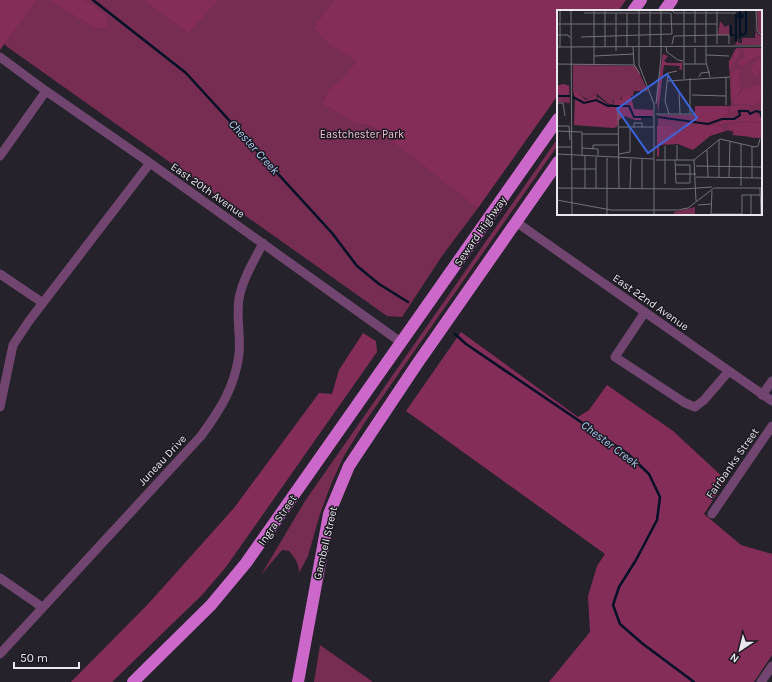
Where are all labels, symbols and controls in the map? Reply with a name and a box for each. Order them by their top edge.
inset map [557,10,762,215]
water label: Chester Creek [226,117,283,178]
park label: Eastchester Park [320,128,404,141]
street label: East 20th Avenue [168,160,247,221]
street label: Seward Highway [452,194,509,269]
street label: East 22nd Avenue [610,271,691,334]
water label: Chester Creek [578,418,642,471]
street label: Fairbanks Street [703,426,761,501]
street label: Juneau Drive [136,432,189,488]
street label: Ingra Street [255,492,300,548]
street label: Gambell Street [311,505,340,581]
north arrow [720,630,760,670]
scale bar [14,644,79,670]
text: N [728,650,742,665]
text: 50 m [20,651,48,665]

